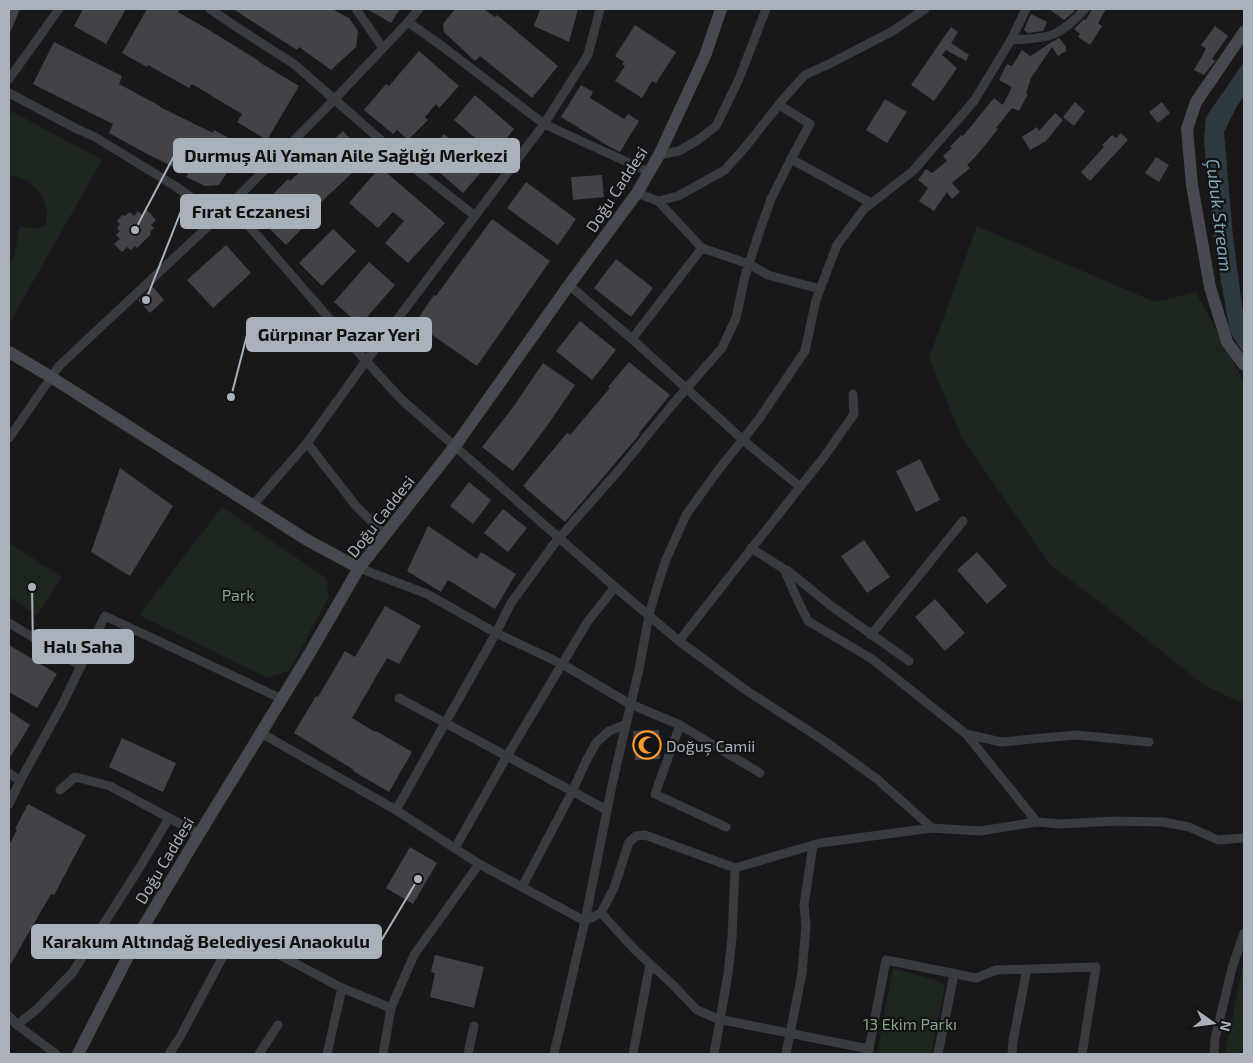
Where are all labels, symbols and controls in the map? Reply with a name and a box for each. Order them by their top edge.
callout: Durmuş Ali Yaman Aile Sağlığı Merkezi [174,139,519,172]
street label: Doğu Caddesi [581,143,651,235]
text: Durmuş Ali Yaman Aile Sağlığı Merkezi [184,144,508,167]
water label: Çubuk Stream [1201,157,1238,273]
callout: Fırat Eczanesi [181,195,320,228]
text: Fırat Eczanesi [192,200,310,222]
callout: Gürpınar Pazar Yeri [247,318,431,351]
text: Gürpınar Pazar Yeri [258,323,420,345]
street label: Doğu Caddesi [342,471,418,561]
park label: Park [222,585,254,604]
callout: Halı Saha [33,630,133,663]
text: Halı Saha [43,635,123,657]
mosque icon: Doğuş Camii [632,730,662,760]
place label: Doğuş Camii [666,736,755,756]
street label: Doğu Caddesi [131,813,197,907]
callout: Karakum Altındağ Belediyesi Anaokulu [32,925,381,958]
text: Karakum Altındağ Belediyesi Anaokulu [42,930,370,952]
north arrow [1188,998,1238,1048]
park label: 13 Ekim Parkı [863,1014,957,1033]
text: N [1217,1019,1236,1033]

